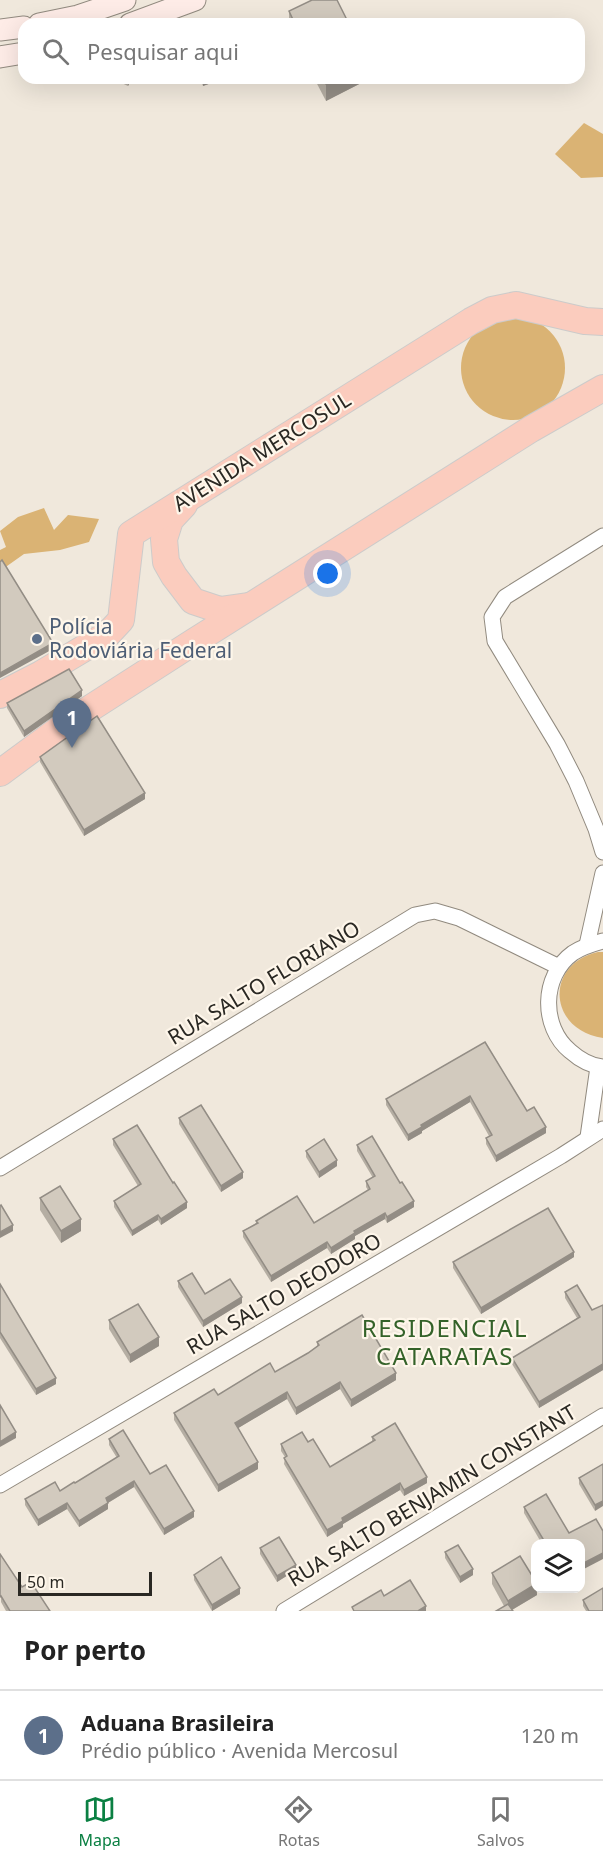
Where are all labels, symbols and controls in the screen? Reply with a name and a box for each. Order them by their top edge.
search box [18,18,585,84]
icon: search [39,35,72,68]
text: Pesquisar aqui [87,36,239,66]
street label: AVENIDA MERCOSUL [167,385,356,517]
your location [313,559,342,588]
place label: Polícia Rodoviária Federal [49,612,232,664]
marker: Polícia Rodoviária Federal [30,632,44,646]
pin: 1 [52,698,92,748]
street label: RUA SALTO FLORIANO [162,914,365,1051]
street label: RUA SALTO DEODORO [181,1226,386,1360]
district label: RESIDENCIAL CATARATAS [362,1311,528,1372]
street label: RUA SALTO BENJAMIN CONSTANT [282,1398,581,1593]
map controls [531,1539,585,1593]
button: layers [531,1539,585,1593]
scale bar [18,1569,152,1596]
text: 50 m [27,1571,64,1593]
text: Por perto [24,1632,146,1668]
text: Aduana Brasileira [81,1707,274,1737]
text: 1 [38,1722,49,1749]
text: 120 m [521,1722,579,1749]
text: Prédio público · Avenida Mercosul [81,1737,398,1764]
tab: Mapa [79,1793,121,1851]
tab: Rotas [278,1793,320,1851]
tab: Salvos [477,1793,524,1851]

